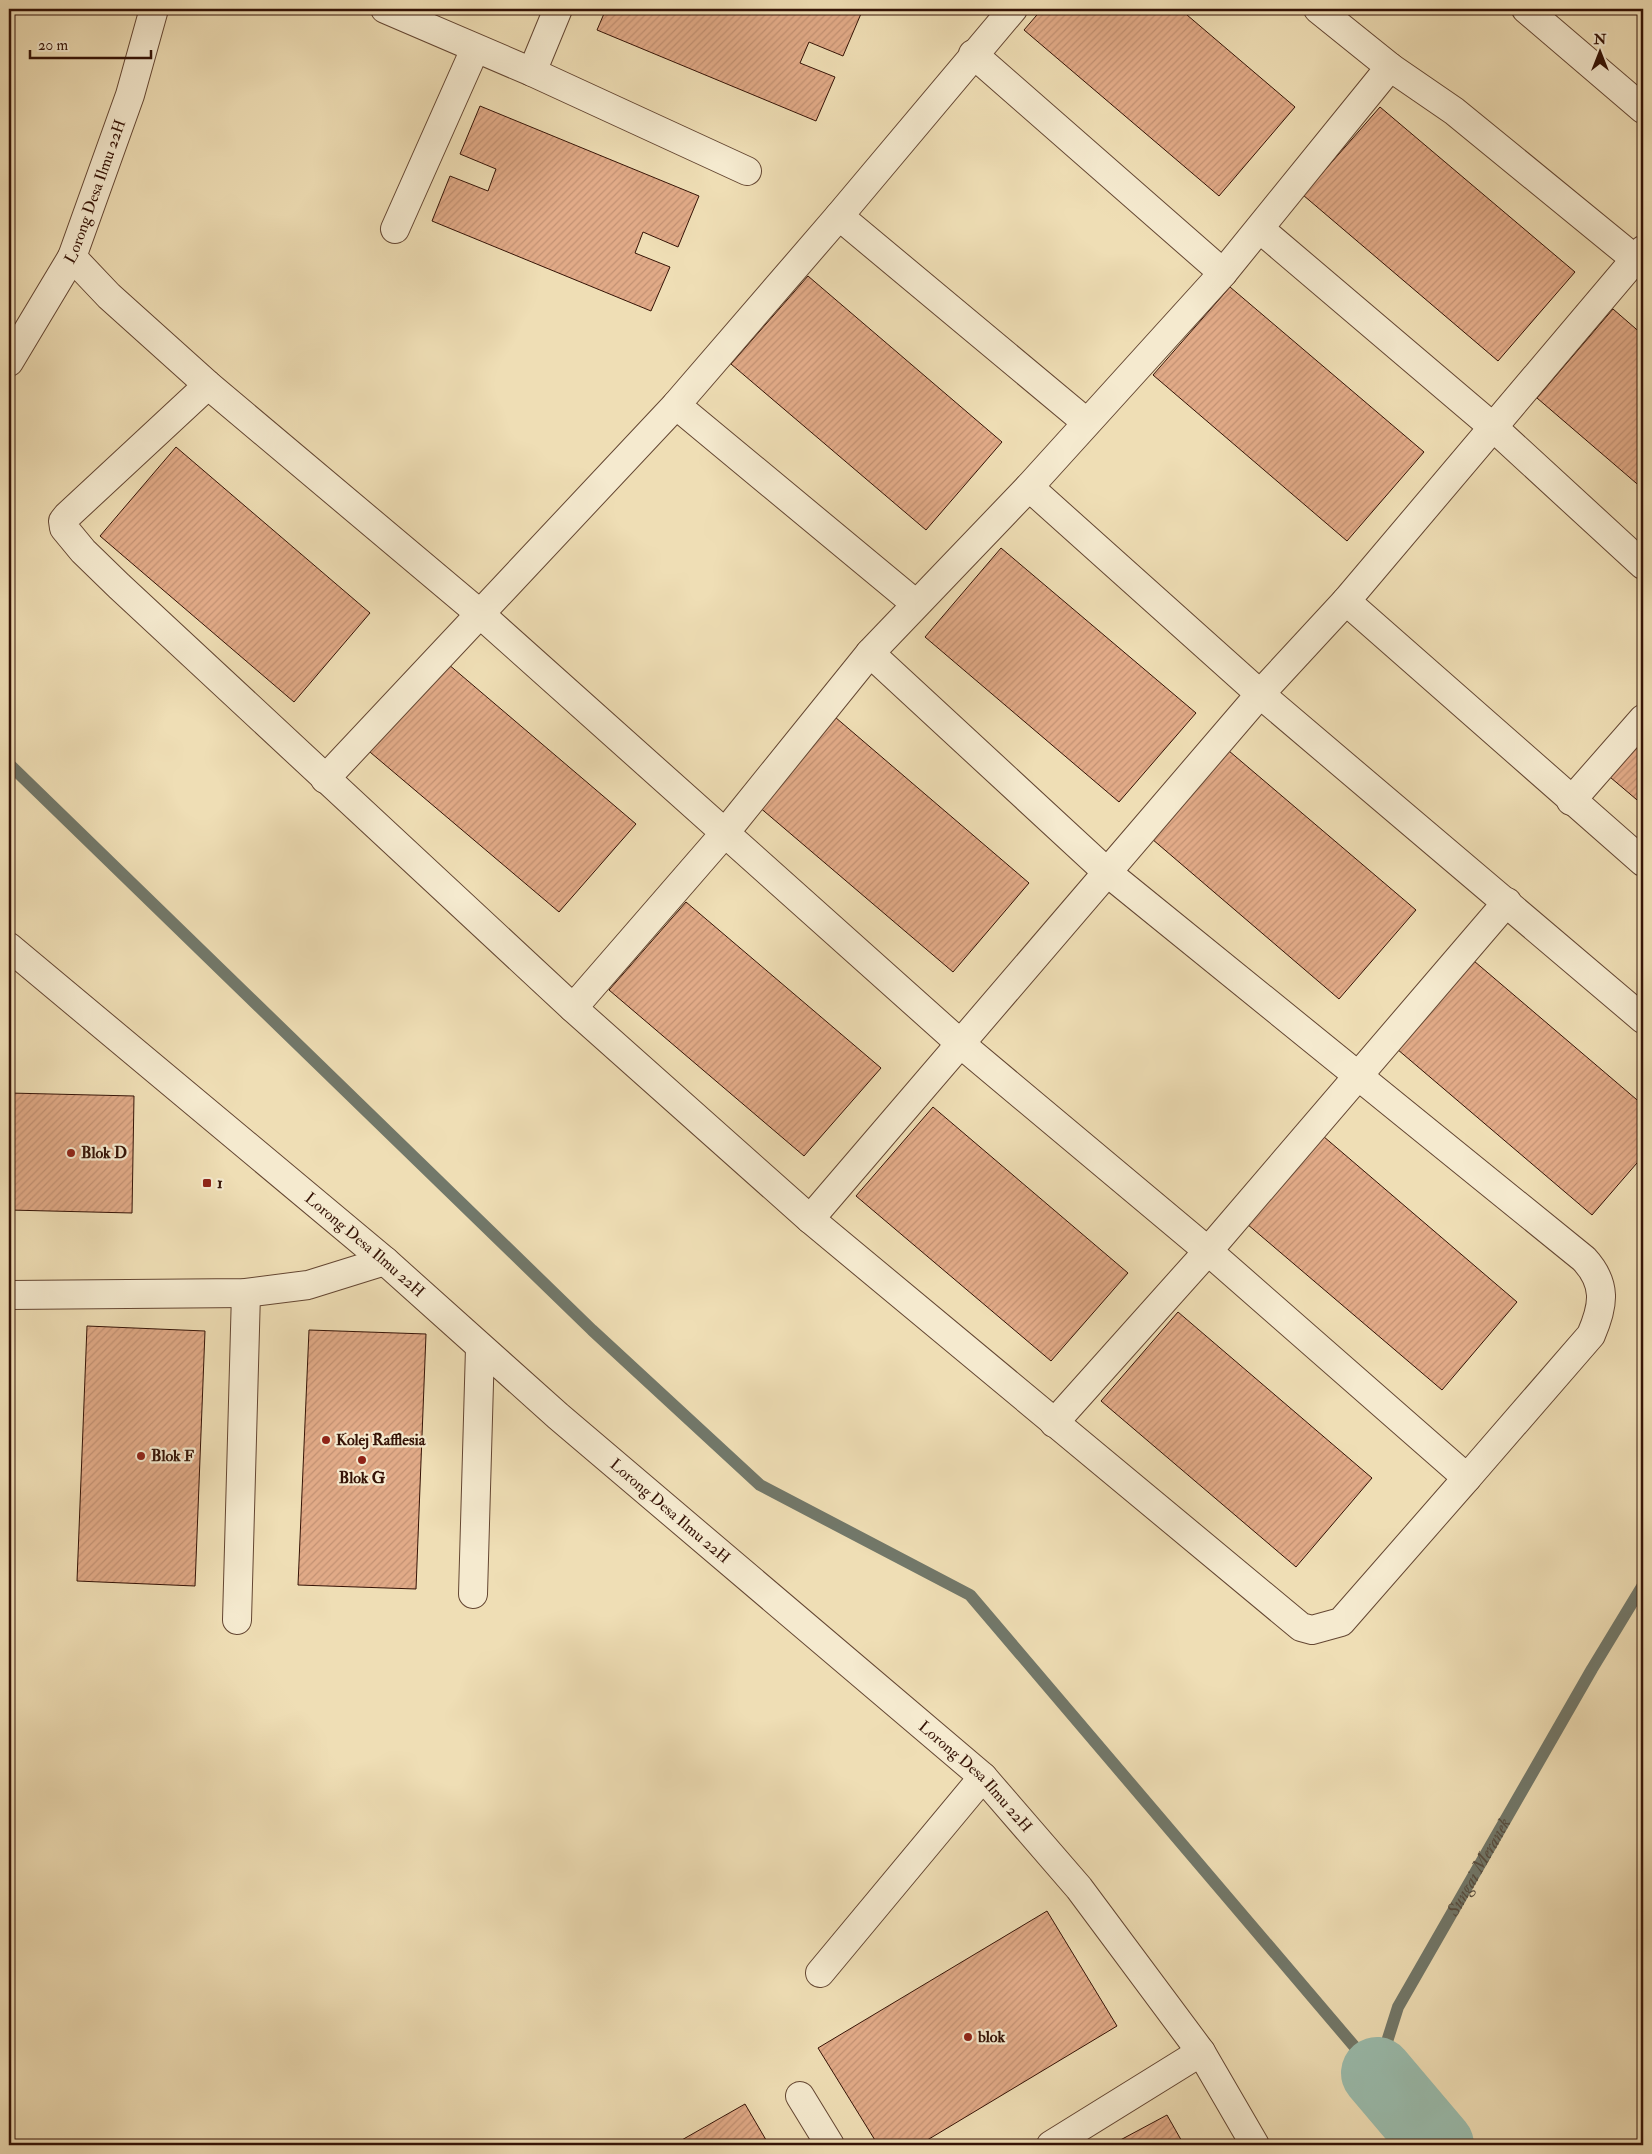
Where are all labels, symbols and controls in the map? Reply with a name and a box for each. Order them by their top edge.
scale bar [30,28,151,60]
north arrow [1574,28,1624,78]
text: N [1593,31,1607,48]
text: 20 m [38,36,68,55]
street label: Lorong Desa Ilmu 22H [60,117,130,267]
place label: Blok D [81,1143,127,1163]
marker: Blok D [65,1147,77,1159]
place label: 1 [217,1173,223,1193]
marker: 1 [201,1177,213,1189]
street label: Lorong Desa Ilmu 22H [301,1188,429,1302]
place label: Kolej Rafflesia [336,1430,426,1450]
marker: Kolej Rafflesia [320,1434,332,1446]
place label: Blok F [151,1446,194,1466]
marker: Blok F [135,1450,147,1462]
marker: Blok G [356,1454,368,1466]
street label: Lorong Desa Ilmu 22H [606,1454,734,1568]
place label: Blok G [339,1468,386,1488]
street label: Lorong Desa Ilmu 22H [914,1717,1036,1836]
water label: Sungai Meranek [1441,1813,1516,1921]
place label: blok [977,2027,1005,2047]
marker: blok [962,2031,974,2043]

